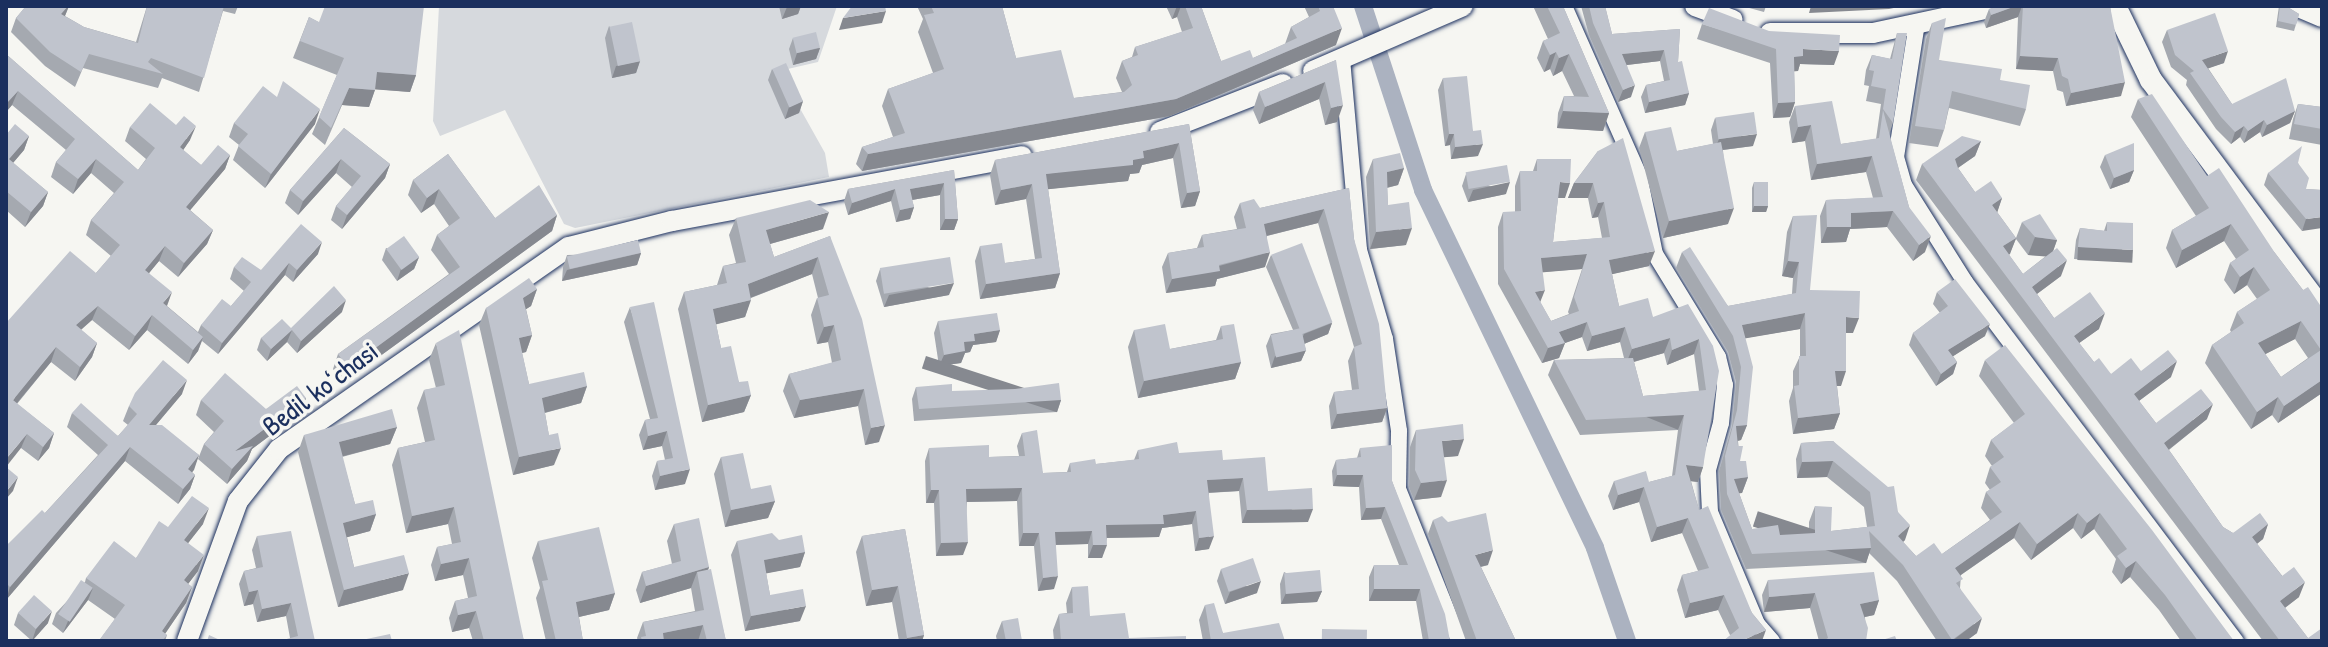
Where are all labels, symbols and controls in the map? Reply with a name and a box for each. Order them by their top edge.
street label: Bedil koʻchasi [256,334,384,442]

